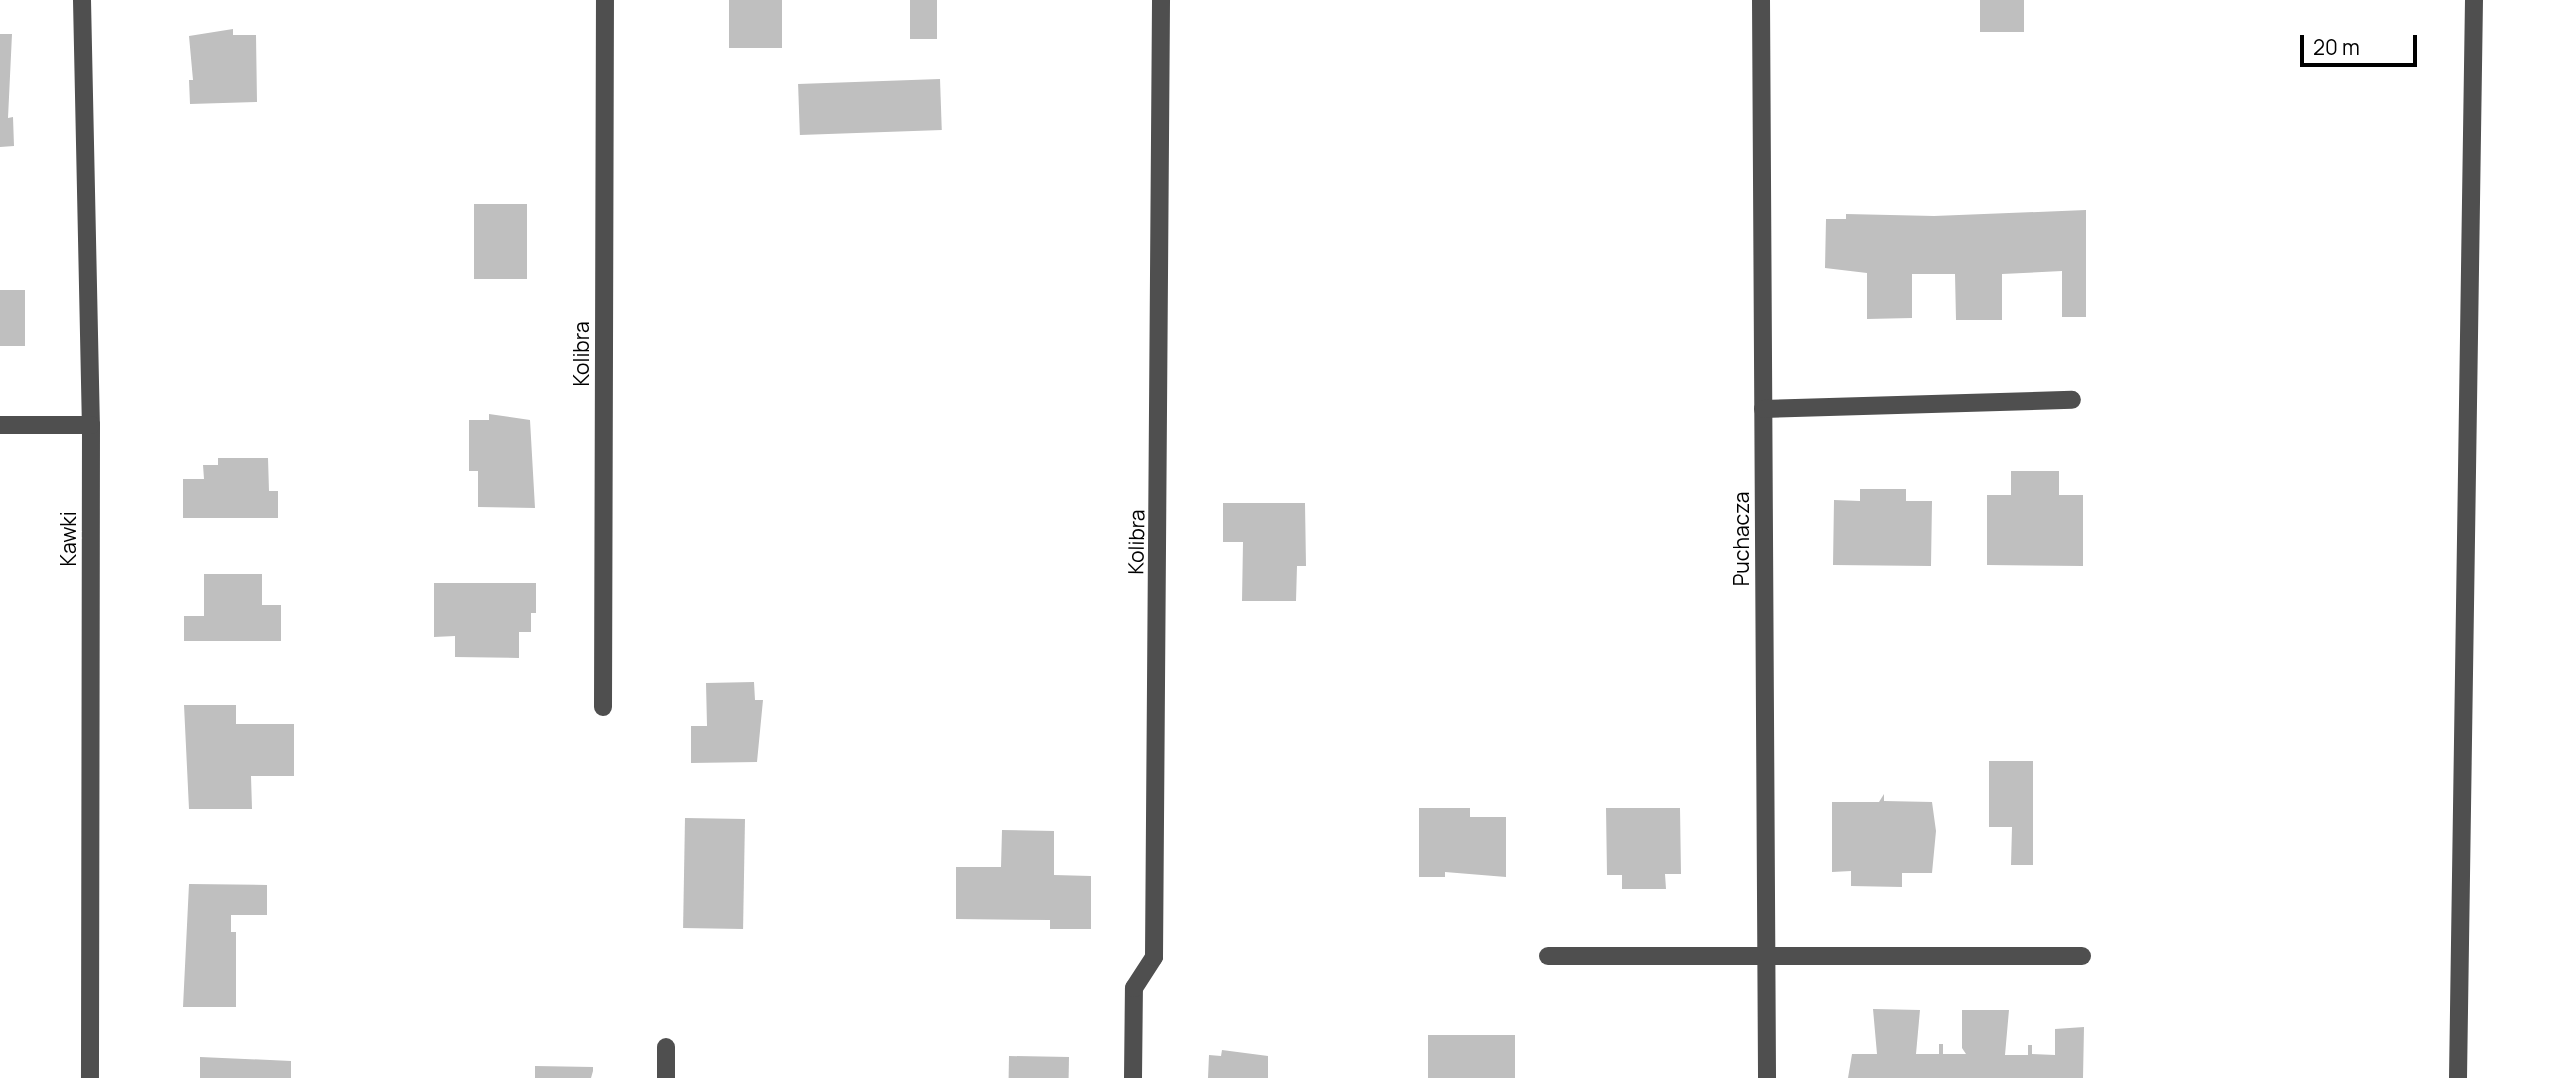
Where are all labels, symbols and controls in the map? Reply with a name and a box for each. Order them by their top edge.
scale bar [2304,21,2421,65]
text: 20 m [2313,33,2360,61]
street label: Kolibra [568,321,594,387]
street label: Puchacza [1728,492,1754,586]
street label: Kolibra [1123,509,1149,575]
street label: Kawki [55,511,81,567]

